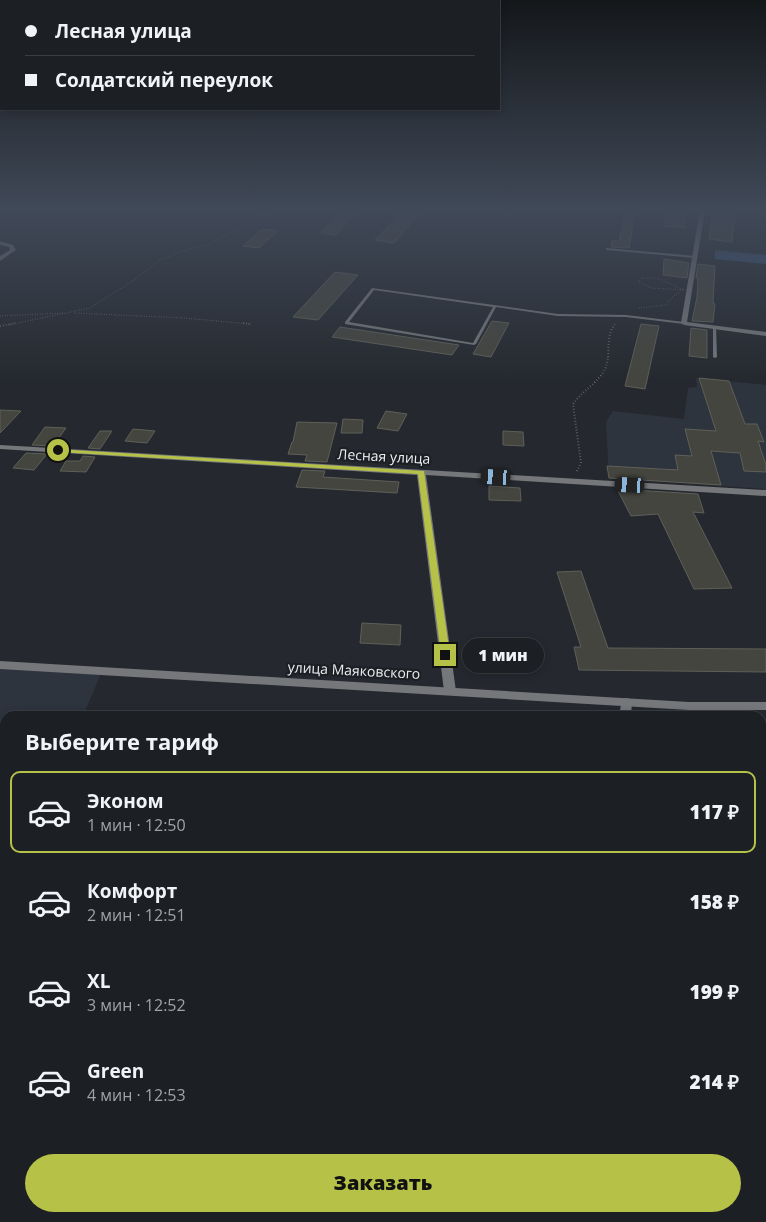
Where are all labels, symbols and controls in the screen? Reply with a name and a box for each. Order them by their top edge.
text: Лесная улица [55,18,192,44]
text: Солдатский переулок [55,67,273,93]
route start [47,439,69,461]
street label: Лесная улица [337,444,431,468]
car [480,469,511,485]
car [614,477,645,493]
callout: 1 мин [462,638,545,672]
route end [434,644,456,666]
text: 1 мин [478,644,528,666]
street label: улица Маяковского [287,657,421,683]
text: Выберите тариф [25,726,219,756]
text: Эконом [87,788,164,814]
icon: car [27,790,72,835]
text: 117 ₽ [690,799,739,825]
text: 1 мин · 12:50 [87,814,186,836]
text: Комфорт [87,878,177,904]
icon: car [27,880,72,925]
text: 158 ₽ [690,889,739,915]
text: 2 мин · 12:51 [87,904,186,926]
text: XL [87,968,110,994]
icon: car [27,970,72,1015]
text: 199 ₽ [690,979,739,1005]
text: 3 мин · 12:52 [87,994,186,1016]
text: Green [87,1058,144,1084]
icon: car [27,1060,72,1105]
text: 214 ₽ [690,1069,739,1095]
text: 4 мин · 12:53 [87,1084,186,1106]
button: Заказать [25,1154,741,1212]

